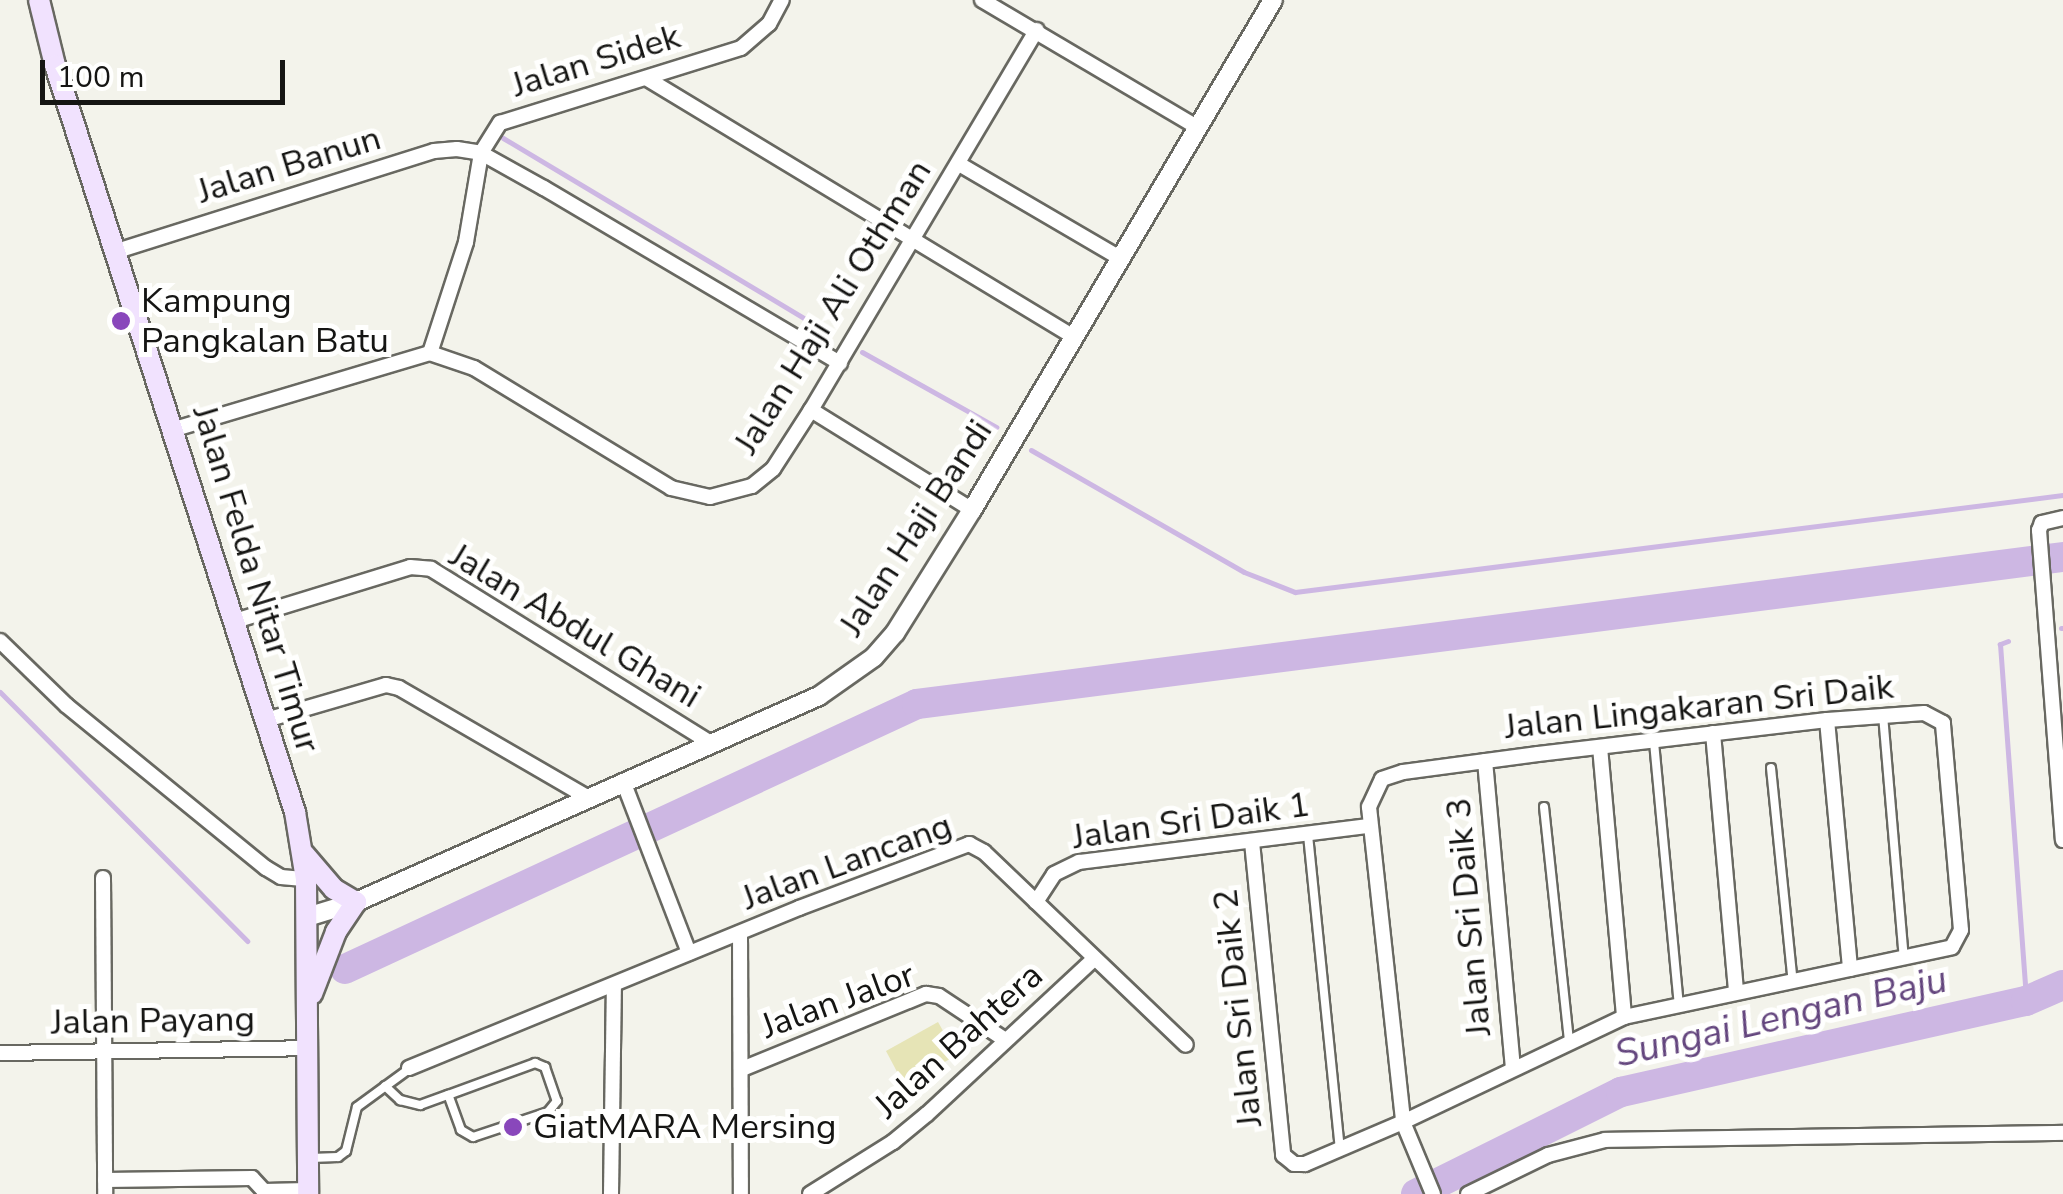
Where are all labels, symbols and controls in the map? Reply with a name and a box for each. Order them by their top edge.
street label: Jalan Sidek [507,16,685,106]
scale bar [45,40,290,102]
text: 100 m [57,57,144,98]
street label: Jalan Banun [192,117,386,213]
street label: Jalan Haji Ali Othman [725,152,941,462]
place label: Kampung Pangkalan Batu [141,280,389,362]
marker: Kampung Pangkalan Batu [110,310,132,332]
street label: Jalan Felda Nitar Timur [183,400,329,758]
street label: Jalan Haji Bandi [831,412,1001,644]
street label: Jalan Abdul Ghani [442,535,708,717]
street label: Jalan Lingakaran Sri Daik [1503,666,1895,748]
street label: Jalan Sri Daik 1 [1070,784,1312,858]
street label: Jalan Sri Daik 3 [1438,796,1500,1038]
street label: Jalan Lancang [736,805,958,919]
street label: Jalan Sri Daik 2 [1205,887,1271,1129]
street label: Jalan Jalor [756,954,920,1048]
street label: Jalan Bahtera [866,955,1052,1127]
water label: Sungai Lengan Baju [1611,957,1951,1077]
street label: Jalan Payang [51,998,255,1044]
place label: GiatMARA Mersing [533,1106,837,1148]
marker: GiatMARA Mersing [502,1116,524,1138]

